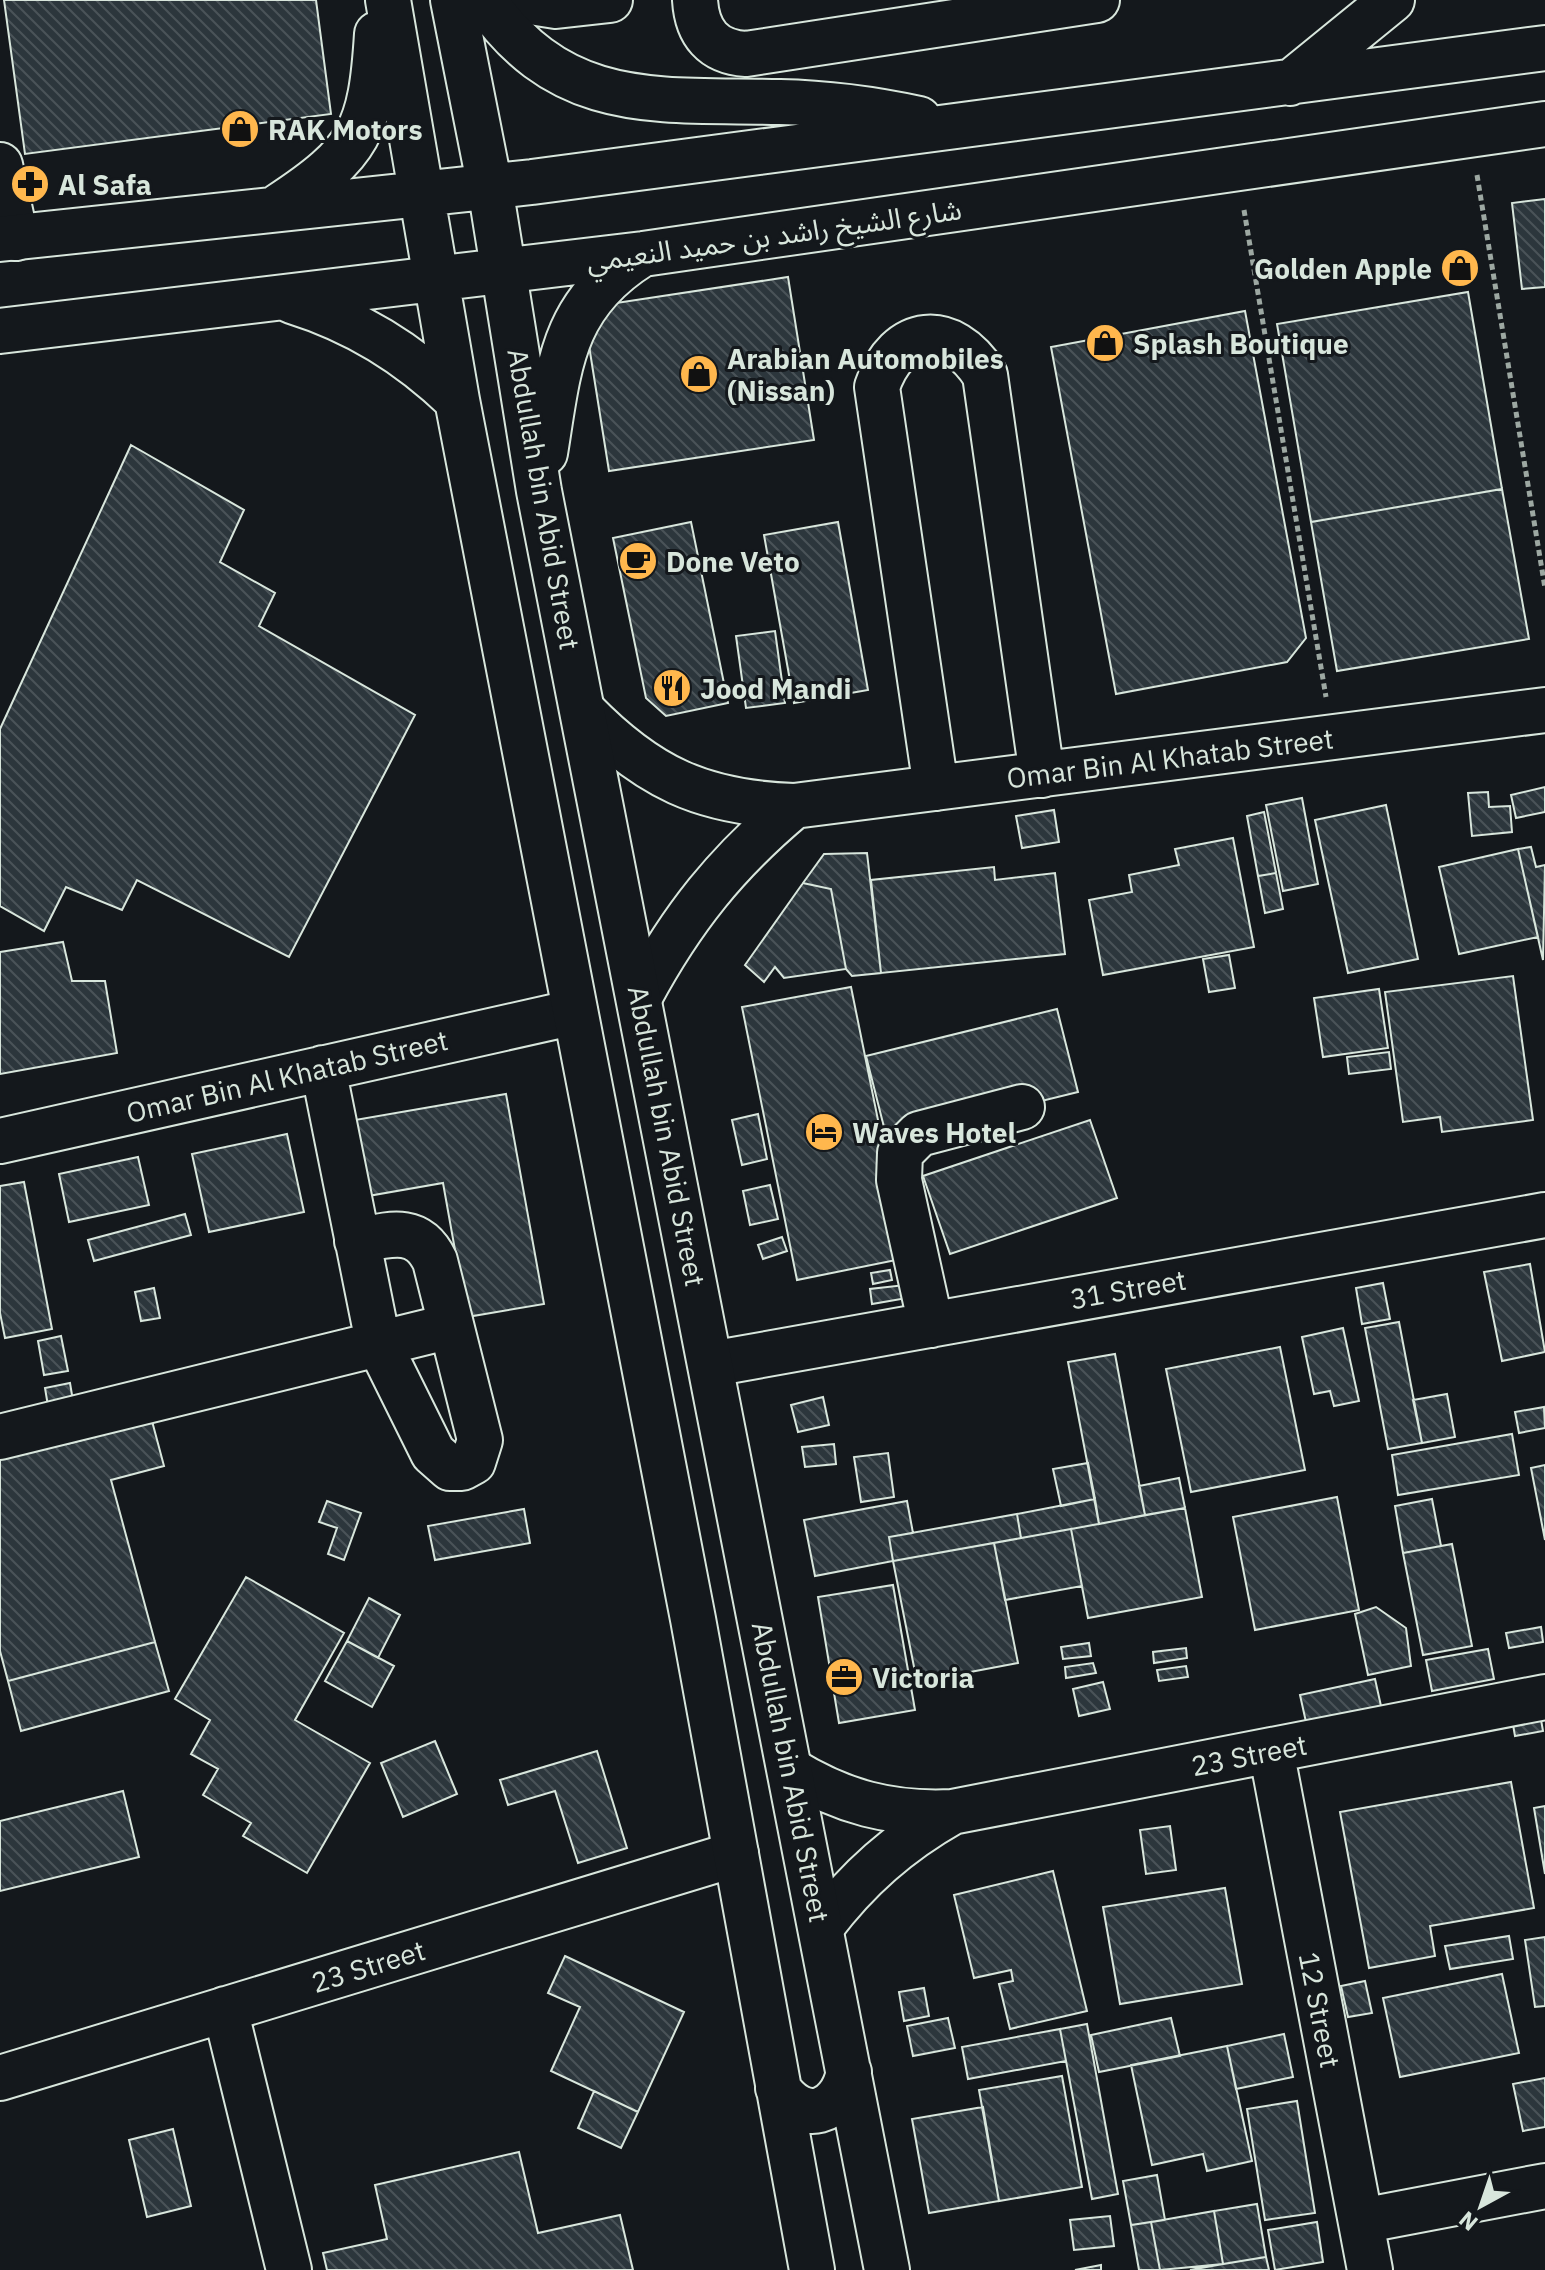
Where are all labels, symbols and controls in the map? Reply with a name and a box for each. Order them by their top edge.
shop icon: RAK Motors [219,108,261,150]
place label: RAK Motors [268,111,423,148]
pharmacy icon: Al Safa [9,163,51,205]
place label: Al Safa [58,166,152,203]
street label: شارع الشيخ راشد بن حميد النعيمي [584,190,964,283]
shop icon: Golden Apple [1439,247,1481,289]
place label: Golden Apple [1254,250,1432,287]
shop icon: Splash Boutique [1084,322,1126,364]
place label: Splash Boutique [1133,325,1349,362]
place label: Arabian Automobiles (Nissan) [727,340,1004,409]
street label: Abdullah bin Abid Street [499,345,589,653]
shop icon: Arabian Automobiles (Nissan) [678,353,720,395]
cafe icon: Done Veto [617,540,659,582]
place label: Done Veto [666,543,800,580]
restaurant icon: Jood Mandi [651,667,693,709]
place label: Jood Mandi [700,670,851,707]
street label: Omar Bin Al Khatab Street [1004,720,1336,796]
street label: Abdullah bin Abid Street [620,983,714,1289]
street label: Omar Bin Al Khatab Street [122,1021,452,1131]
hotel icon: Waves Hotel [803,1111,845,1153]
place label: Waves Hotel [852,1114,1016,1151]
street label: 31 Street [1067,1261,1189,1317]
street label: Abdullah bin Abid Street [744,1619,838,1925]
office icon: Victoria [823,1656,865,1698]
place label: Victoria [872,1659,974,1696]
street label: 23 Street [1188,1726,1310,1784]
street label: 23 Street [307,1931,429,2001]
street label: 12 Street [1291,1949,1349,2071]
north arrow [1441,2166,1521,2246]
text: N [1452,2205,1483,2238]

